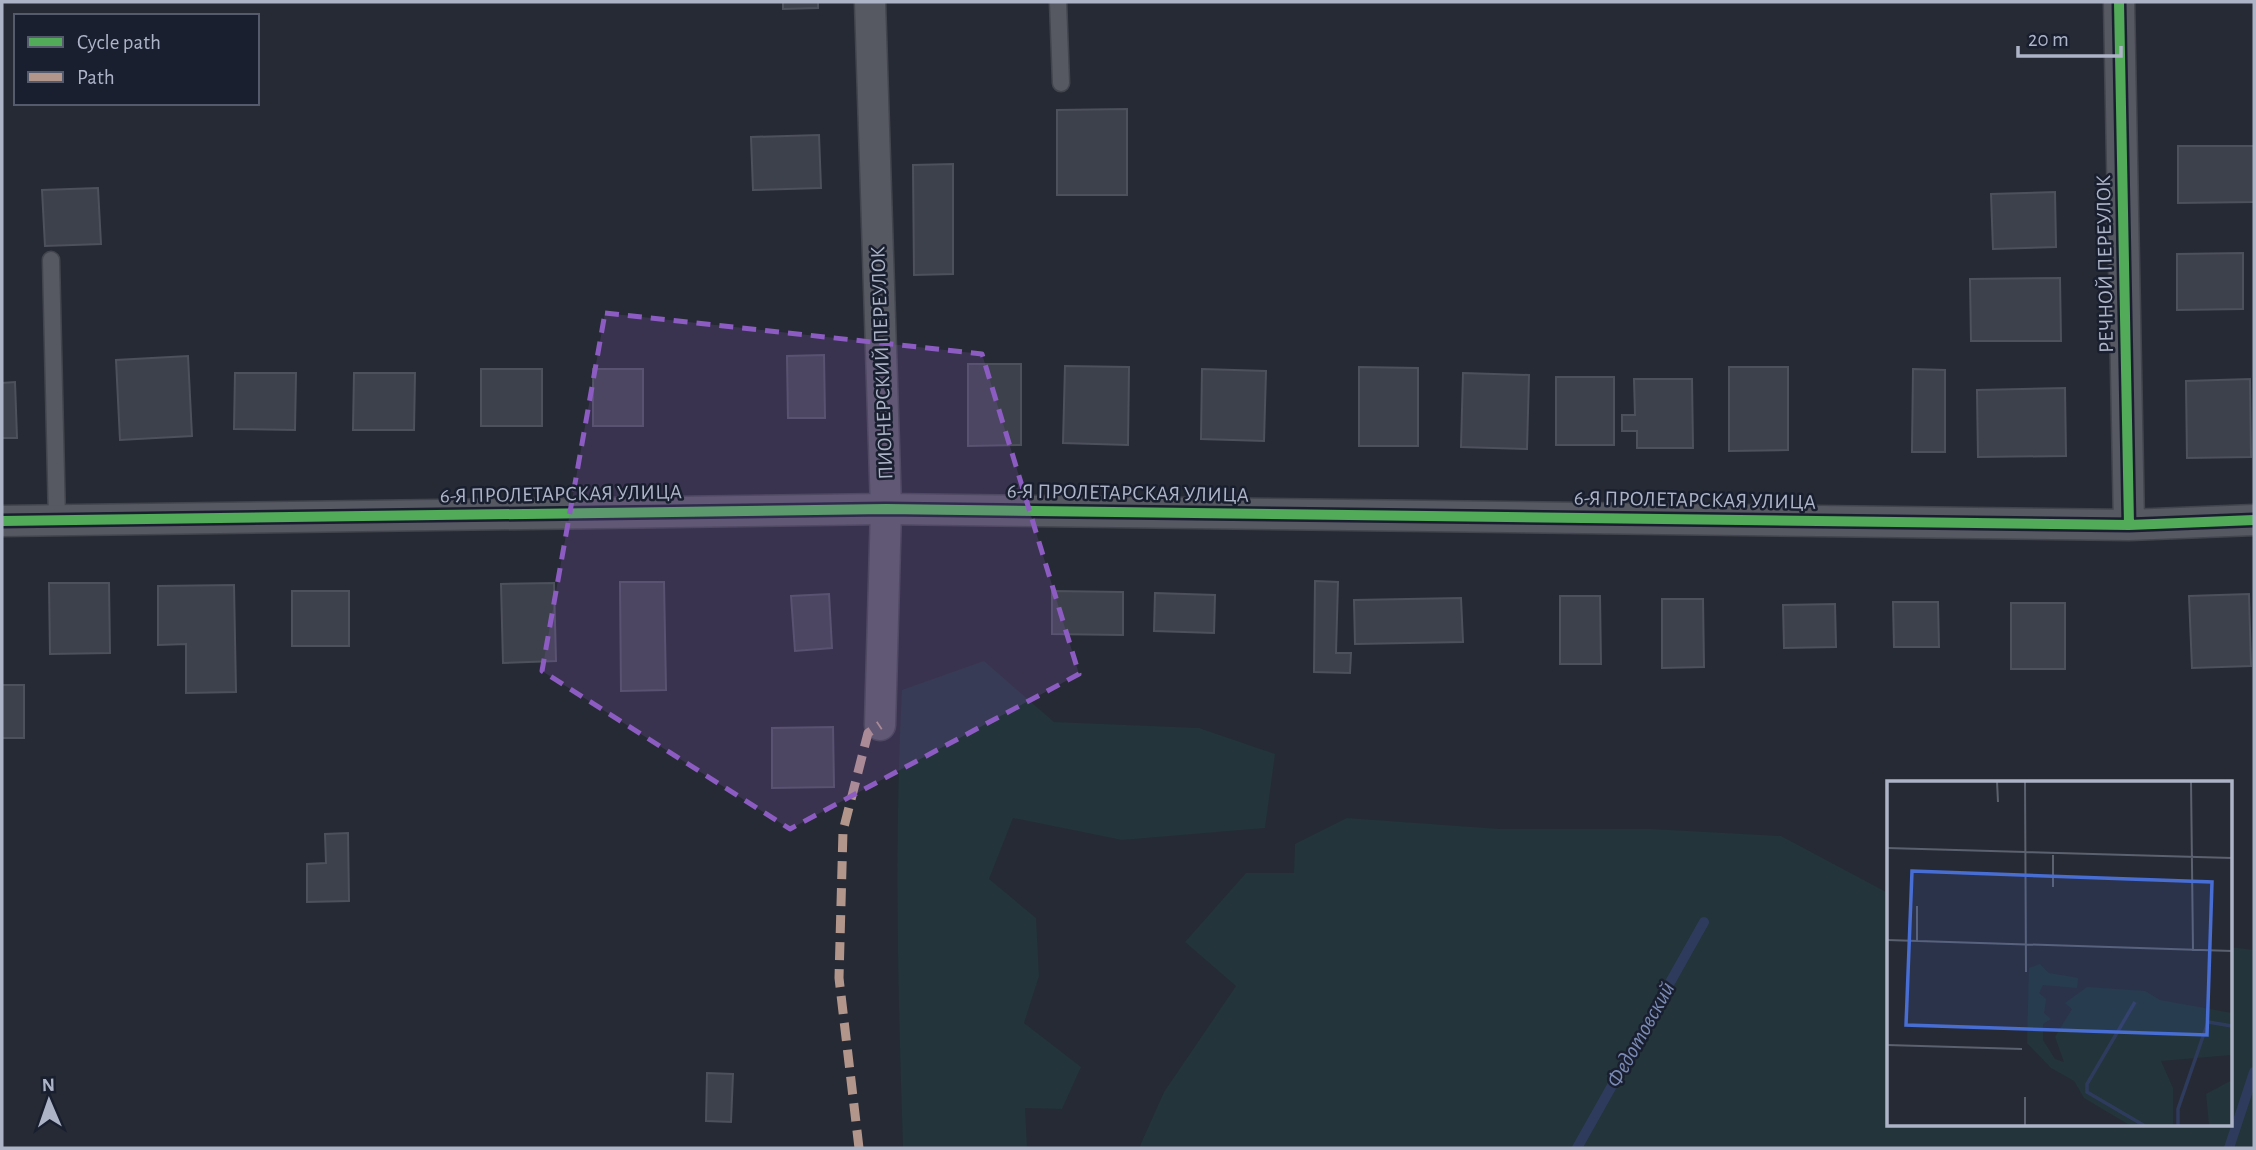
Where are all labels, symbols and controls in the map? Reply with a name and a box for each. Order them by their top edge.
legend [14,14,259,105]
scale bar [2018,14,2121,58]
text: 20 m [2028,29,2069,50]
text: Cycle path [77,32,161,53]
text: Path [77,67,115,88]
street label: РЕЧНОЙ ПЕРЕУЛОК [2092,175,2117,353]
street label: ПИОНЕРСКИЙ ПЕРЕУЛОК [866,246,897,480]
street label: 6-Я ПРОЛЕТАРСКАЯ УЛИЦА [1007,480,1249,506]
street label: 6-Я ПРОЛЕТАРСКАЯ УЛИЦА [440,481,682,507]
street label: 6-Я ПРОЛЕТАРСКАЯ УЛИЦА [1574,487,1816,513]
inset map [1887,781,2232,1126]
water label: Федотовский [1603,978,1679,1092]
north arrow [14,1066,84,1136]
text: N [42,1076,55,1095]

